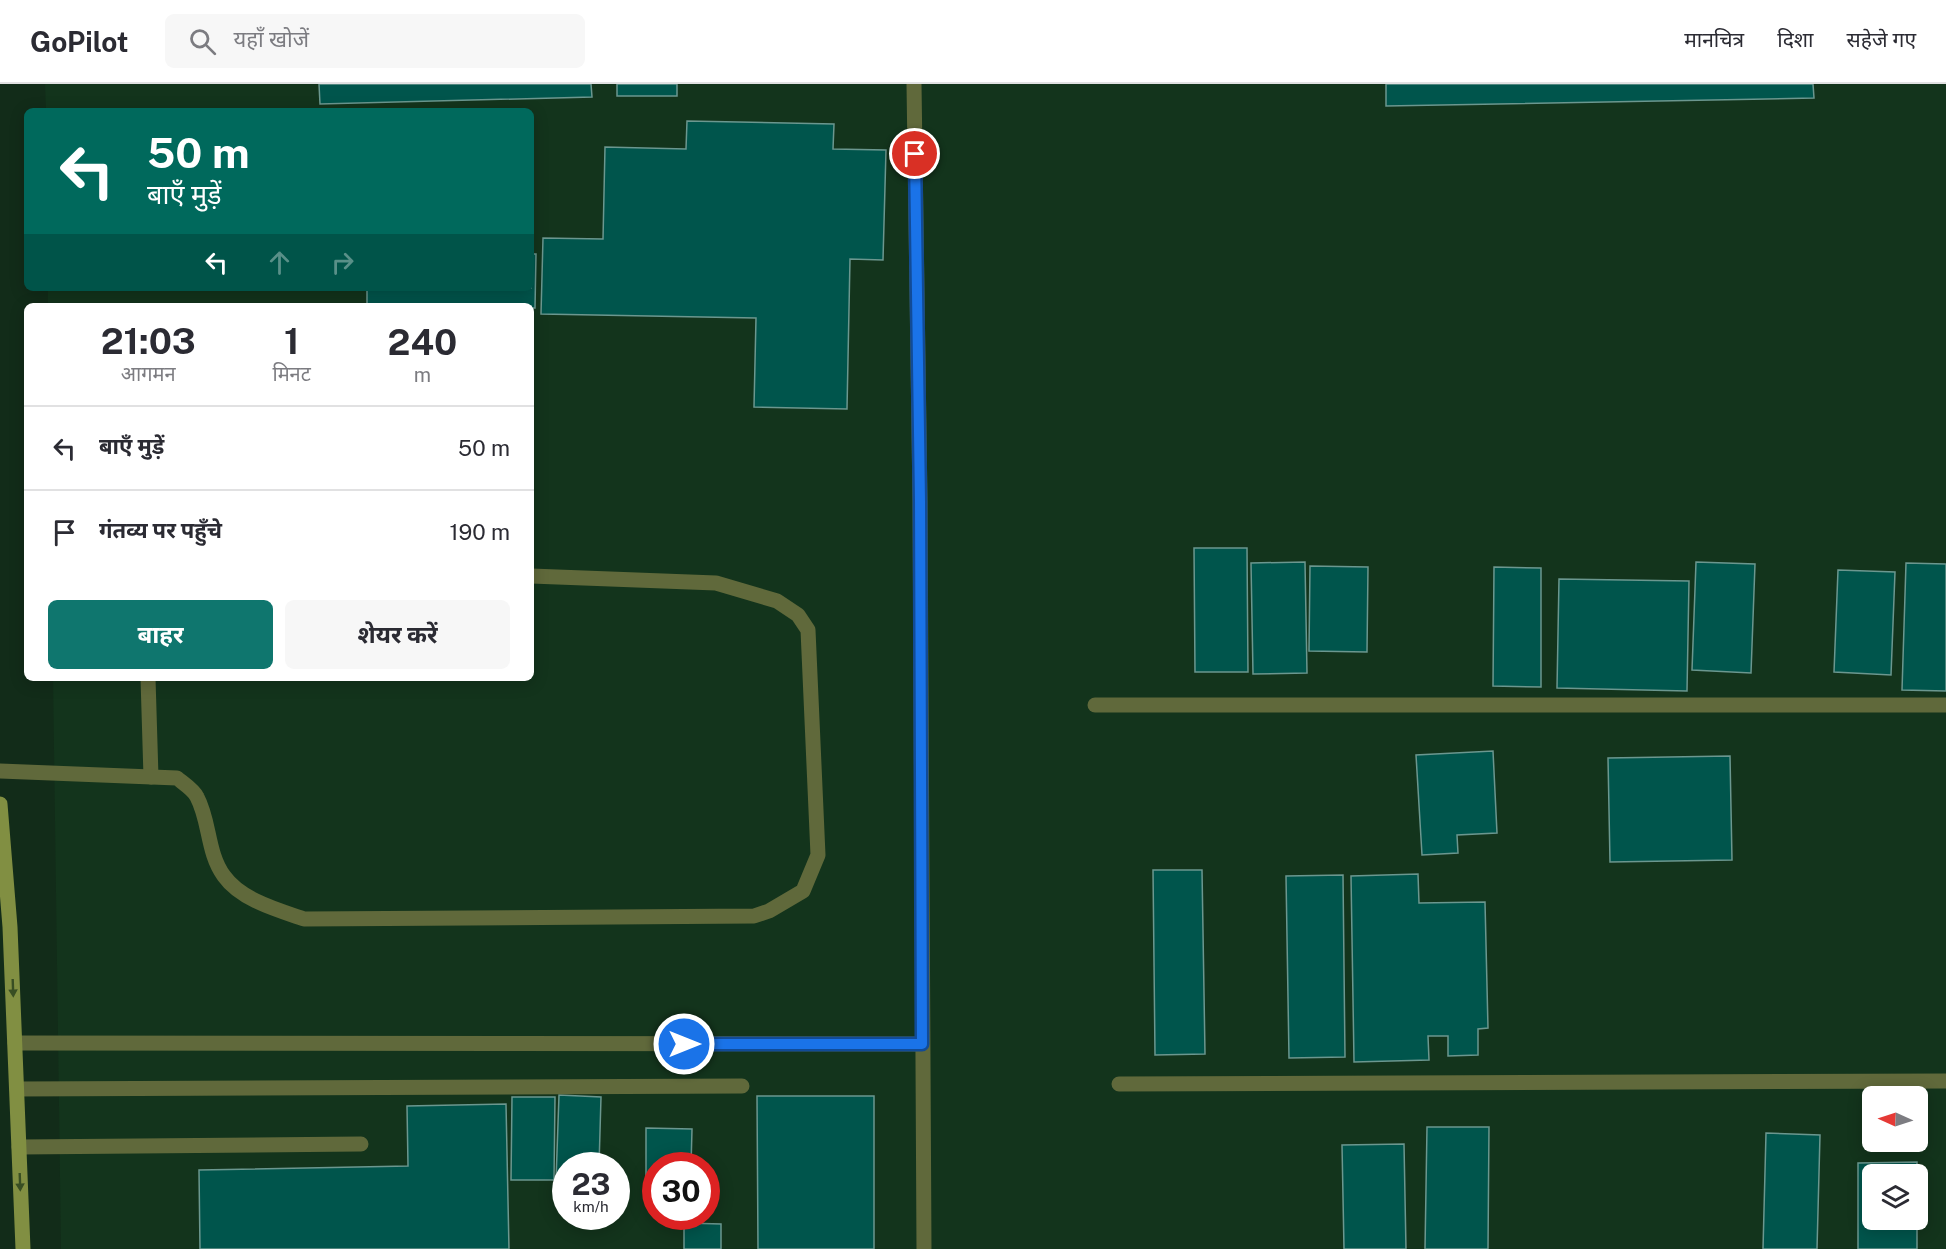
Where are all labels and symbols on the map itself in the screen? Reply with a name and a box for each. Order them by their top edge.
pin [889,128,940,179]
one-way arrow [8,978,17,997]
position arrow [652,1012,716,1076]
north arrow [1862,1086,1928,1152]
speed limit sign: 30 [642,1152,720,1230]
one-way arrow [15,1173,25,1192]

